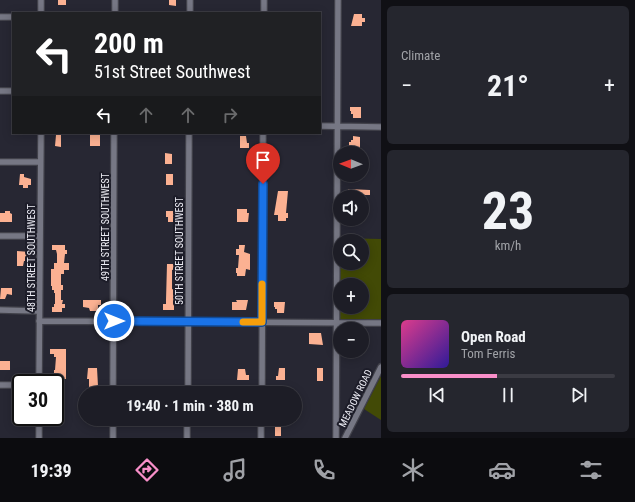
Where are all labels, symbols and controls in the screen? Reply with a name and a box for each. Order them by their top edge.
text: 200 m [94,27,164,60]
icon: left [28,28,80,80]
text: Climate [401,48,440,63]
text: 51st Street Southwest [94,61,251,82]
text: 21° [487,68,529,103]
text: − [401,73,412,98]
text: + [604,73,615,98]
icon: left [93,104,115,126]
icon: ahead [135,104,157,126]
icon: ahead [177,104,199,126]
icon: right [219,104,241,126]
pin [246,143,280,184]
north arrow [333,146,369,182]
map controls [333,146,369,358]
icon: arrive [252,149,274,171]
street label: 49TH STREET SOUTHWEST [100,173,111,281]
text: 23 [482,181,534,242]
button: sound [333,190,369,226]
street label: 50TH STREET SOUTHWEST [174,197,185,305]
street label: 48TH STREET SOUTHWEST [26,204,37,312]
button: search [333,234,369,270]
text: km/h [495,238,521,253]
button: + [333,278,369,314]
position arrow [93,300,135,342]
button: − [333,322,369,358]
text: Open Road [461,328,526,346]
text: Tom Ferris [461,346,515,361]
street label: MEADOW ROAD [337,367,374,429]
speed limit sign: 30 [12,374,64,426]
icon: previous [426,384,448,406]
icon: pause [497,384,519,406]
icon: next [568,384,590,406]
text: 19:40 · 1 min · 380 m [126,397,254,415]
icon: directions [133,456,161,484]
icon: music [221,456,249,484]
icon: phone [310,456,338,484]
icon: climate [399,456,427,484]
icon: car [488,456,516,484]
icon: filters [577,456,605,484]
text: 19:39 [30,460,72,481]

